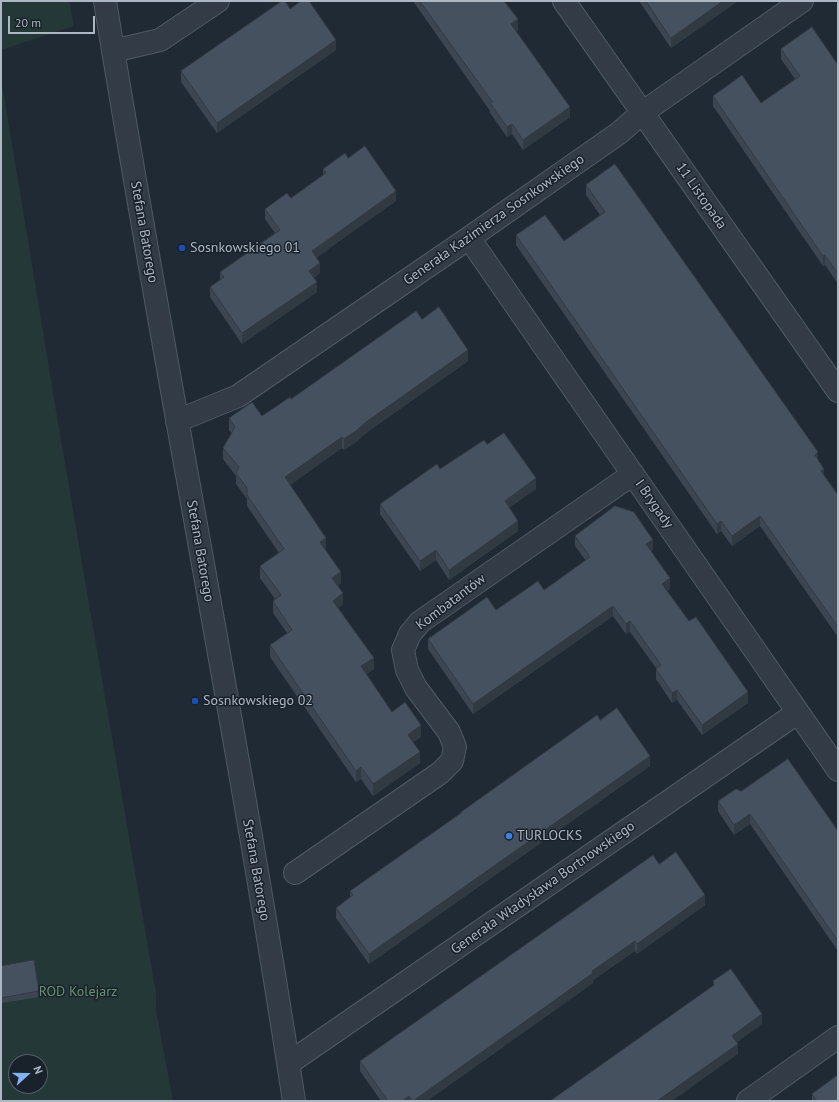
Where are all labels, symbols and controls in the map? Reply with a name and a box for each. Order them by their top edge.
scale bar [10,8,97,34]
text: 20 m [15,15,41,30]
street label: Generała Kazimierza Sosnkowskiego [400,151,588,289]
street label: 11 Listopada [672,160,730,232]
street label: Stefana Batorego [127,180,161,284]
place label: Sosnkowskiego 01 [190,240,300,256]
marker: Sosnkowskiego 01 [177,243,187,253]
street label: I Brygady [631,476,677,532]
street label: Stefana Batorego [183,499,217,603]
street label: Kombatantów [413,570,489,634]
place label: Sosnkowskiego 02 [203,693,313,709]
marker: Sosnkowskiego 02 [190,696,200,706]
street label: Stefana Batorego [239,818,273,922]
street label: Generała Władysława Bortnowskiego [448,818,638,958]
place label: TURLOCKS [517,828,582,844]
marker: TURLOCKS [504,831,514,841]
park label: ROD Kolejarz [39,984,117,1000]
north arrow [8,1054,48,1094]
text: N [30,1064,46,1076]

